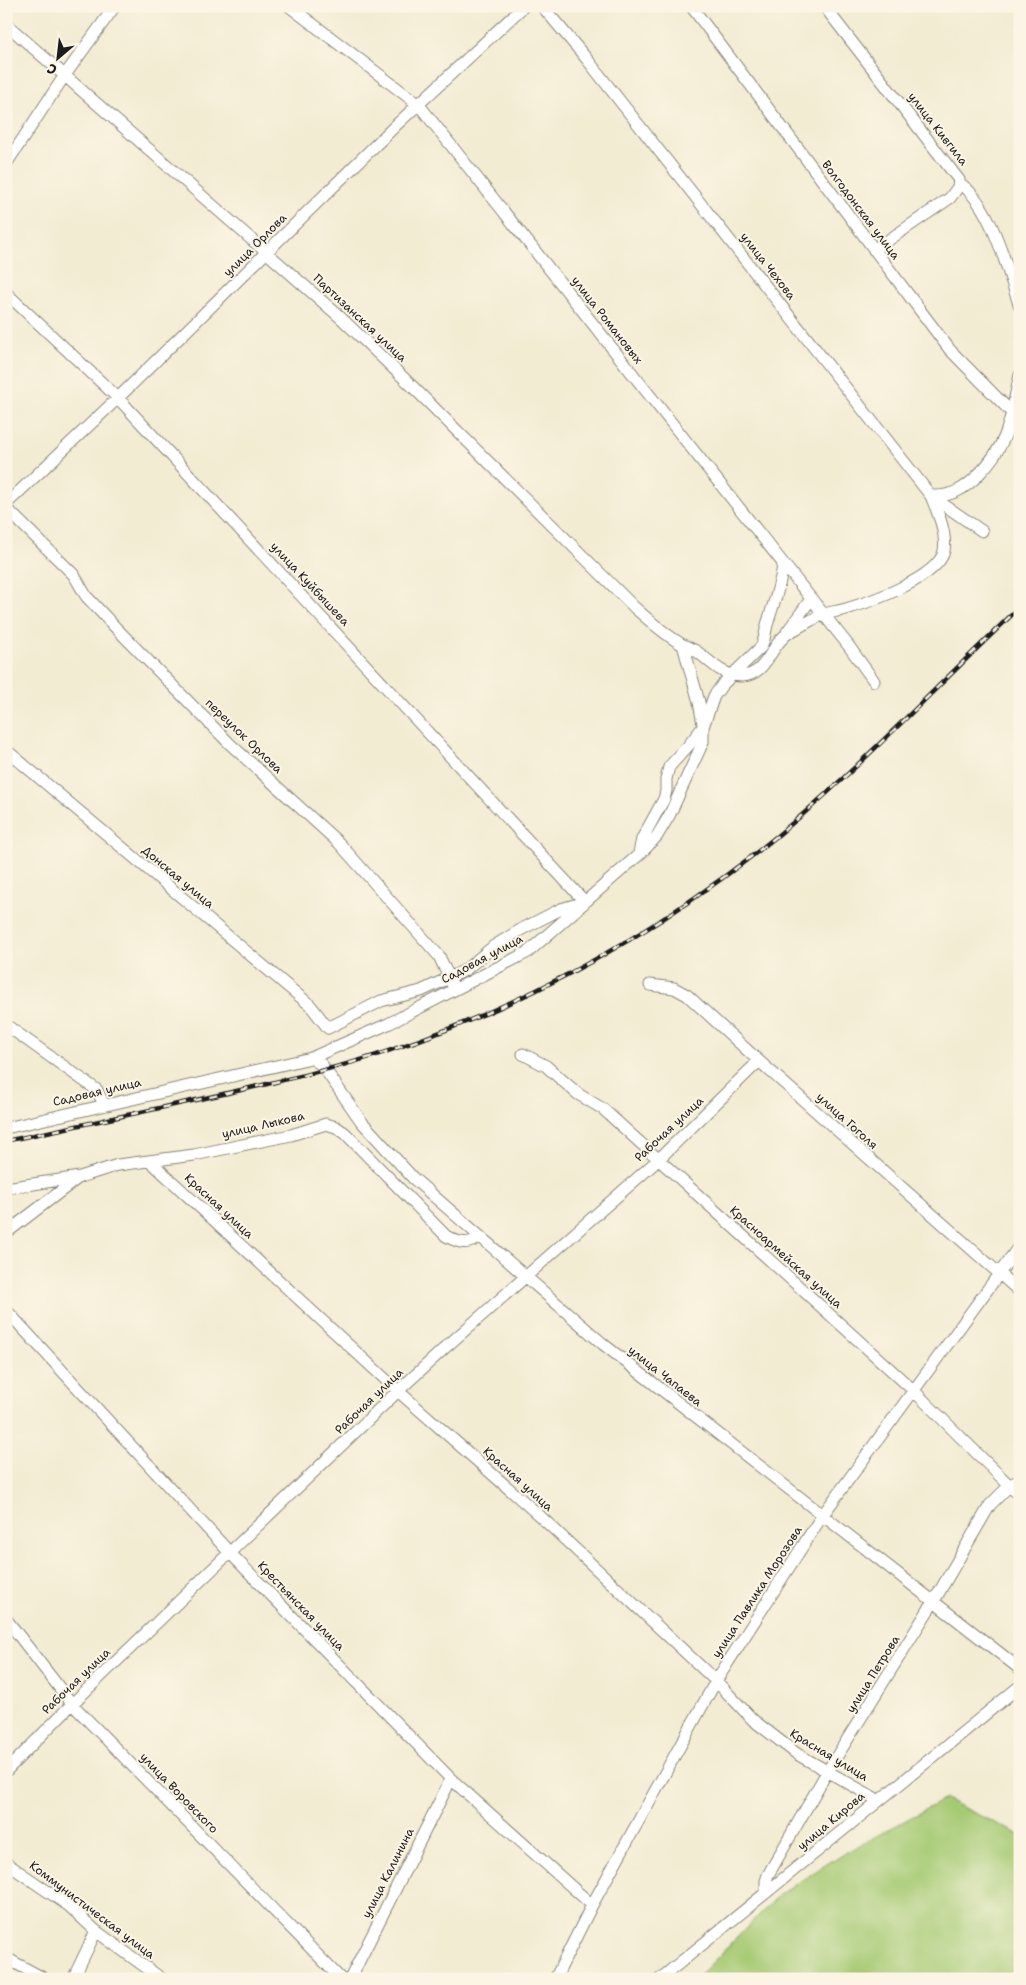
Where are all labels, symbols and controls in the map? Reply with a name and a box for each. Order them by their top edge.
north arrow [32,32,82,82]
text: С [44,60,60,79]
street label: улица Кивгила [904,89,972,169]
street label: Волгодонская улица [818,157,904,263]
street label: улица Орлова [220,210,290,280]
street label: улица Чехова [737,229,800,303]
street label: Партизанская улица [310,270,411,366]
street label: улица Романовых [568,273,646,367]
street label: улица Куйбышева [267,539,353,630]
street label: переулок Орлова [202,695,286,777]
street label: Донская улица [139,842,218,912]
street label: Садовая улица [438,931,526,987]
street label: Садовая улица [51,1074,143,1110]
street label: улица Гоголя [813,1089,881,1153]
street label: Рабочая улица [631,1092,707,1165]
street label: улица Лыкова [220,1108,306,1142]
street label: Красная улица [181,1170,257,1242]
street label: Красноармейская улица [726,1202,846,1312]
street label: улица Чапаева [625,1342,706,1410]
street label: Рабочая улица [331,1364,407,1438]
street label: Красная улица [480,1443,557,1515]
street label: улица Павлика Морозова [708,1523,806,1661]
street label: Крестьянская улица [254,1558,348,1655]
street label: улица Петрова [843,1632,904,1716]
street label: Рабочая улица [38,1644,114,1718]
street label: Красная улица [787,1725,872,1785]
street label: улица Воровского [136,1749,222,1837]
street label: улица Кирова [794,1788,868,1854]
street label: улица Калинина [358,1825,418,1921]
street label: Коммунистическая улица [26,1857,158,1963]

